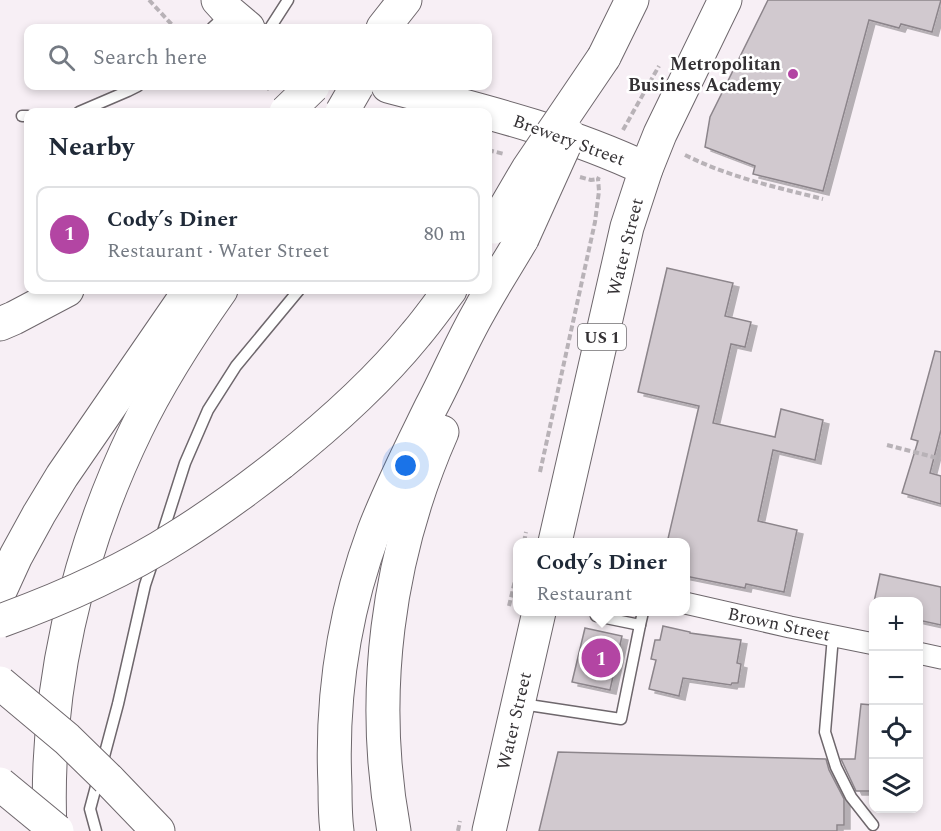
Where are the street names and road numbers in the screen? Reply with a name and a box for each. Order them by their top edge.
street label: Brewery Street [509,108,629,173]
street label: Water Street [600,195,651,299]
road number: US 1 [578,324,626,350]
street label: Brown Street [725,600,833,649]
street label: Water Street [490,669,539,773]

